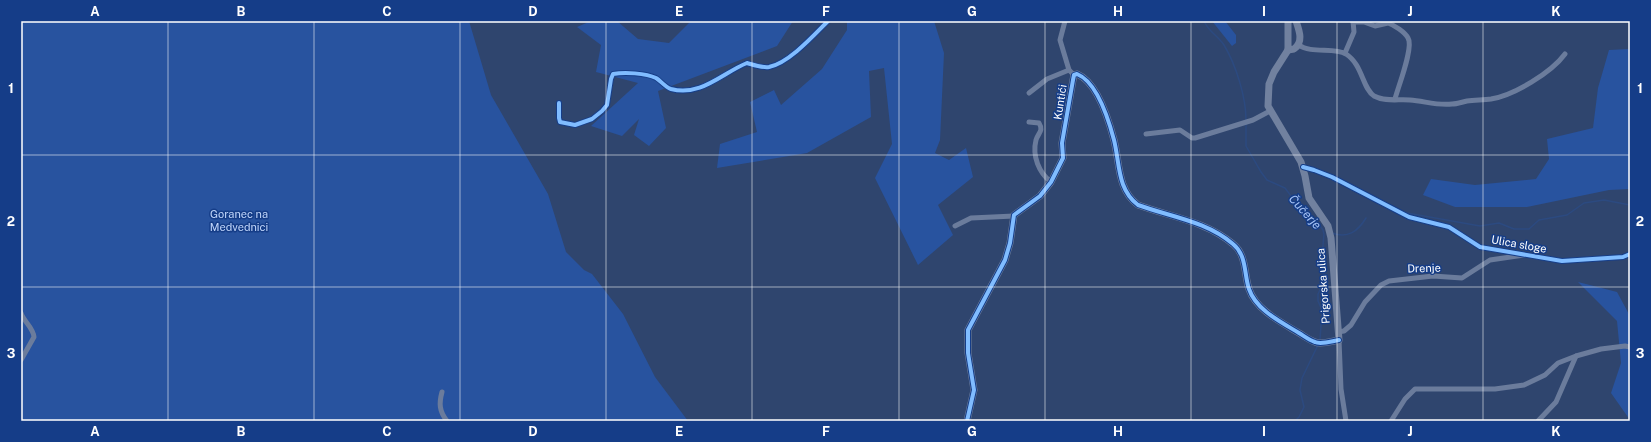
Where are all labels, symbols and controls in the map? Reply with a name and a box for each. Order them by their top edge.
text: A [90,4,100,19]
text: B [237,4,246,19]
text: C [382,4,392,19]
text: D [528,4,538,19]
text: E [675,4,683,19]
text: F [822,4,830,19]
text: G [967,4,977,19]
text: H [1113,4,1123,19]
text: I [1262,4,1266,19]
text: J [1407,4,1413,19]
text: K [1551,4,1561,19]
text: 1 [8,81,14,96]
text: 1 [1637,81,1643,96]
street label: Kuntići [1051,84,1069,120]
water label: Čučerje [1286,192,1324,233]
park label: Goranec na Medvednici [210,208,268,233]
text: 2 [7,214,15,229]
text: 2 [1636,214,1644,229]
street label: Ulica sloge [1490,233,1548,255]
street label: Prigorska ulica [1314,248,1332,324]
street label: Drenje [1407,261,1441,275]
text: 3 [7,346,16,361]
text: 3 [1636,346,1645,361]
text: A [90,424,100,439]
text: B [237,424,246,439]
text: C [382,424,392,439]
text: D [528,424,538,439]
text: E [675,424,683,439]
text: F [822,424,830,439]
text: G [967,424,977,439]
text: H [1113,424,1123,439]
text: I [1262,424,1266,439]
text: J [1407,424,1413,439]
text: K [1551,424,1561,439]

